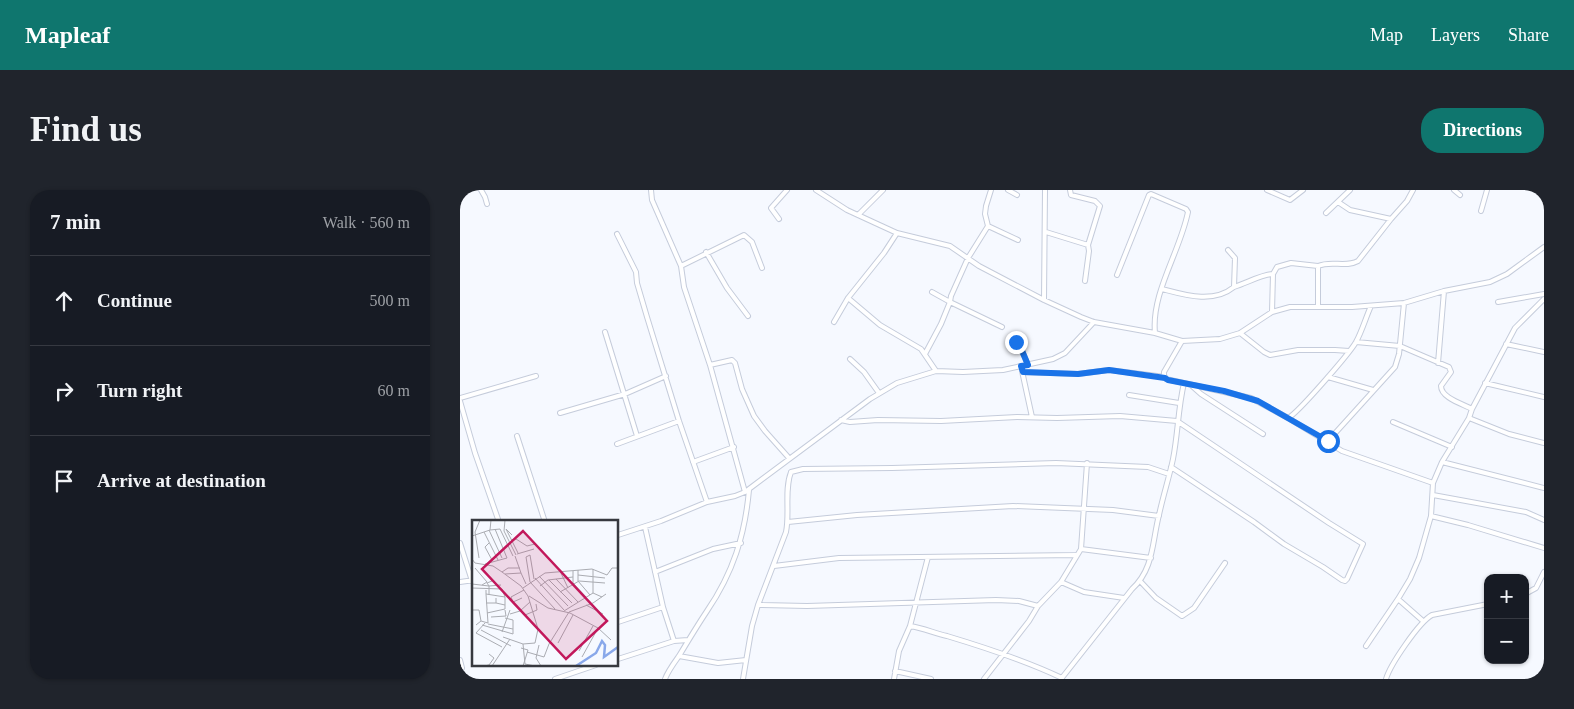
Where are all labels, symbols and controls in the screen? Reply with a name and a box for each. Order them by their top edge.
text: Mapleaf [25,22,110,48]
text: Map [1370,25,1403,45]
text: Layers [1431,25,1480,45]
text: Share [1508,25,1549,45]
button: Directions [1421,108,1544,153]
text: Find us [30,110,142,149]
text: 7 min [50,210,101,234]
text: Walk · 560 m [323,214,410,231]
icon: ahead [50,287,78,315]
text: Continue [97,290,172,311]
text: 500 m [370,292,410,309]
route end [1005,331,1028,354]
icon: right [50,377,78,405]
text: Turn right [97,380,182,401]
text: 60 m [378,382,410,399]
route start [1317,430,1340,453]
icon: arrive [50,467,78,495]
text: Arrive at destination [97,470,266,491]
inset map [472,520,619,667]
map controls [1484,574,1529,664]
button: + [1484,574,1529,619]
button: − [1484,619,1529,664]

